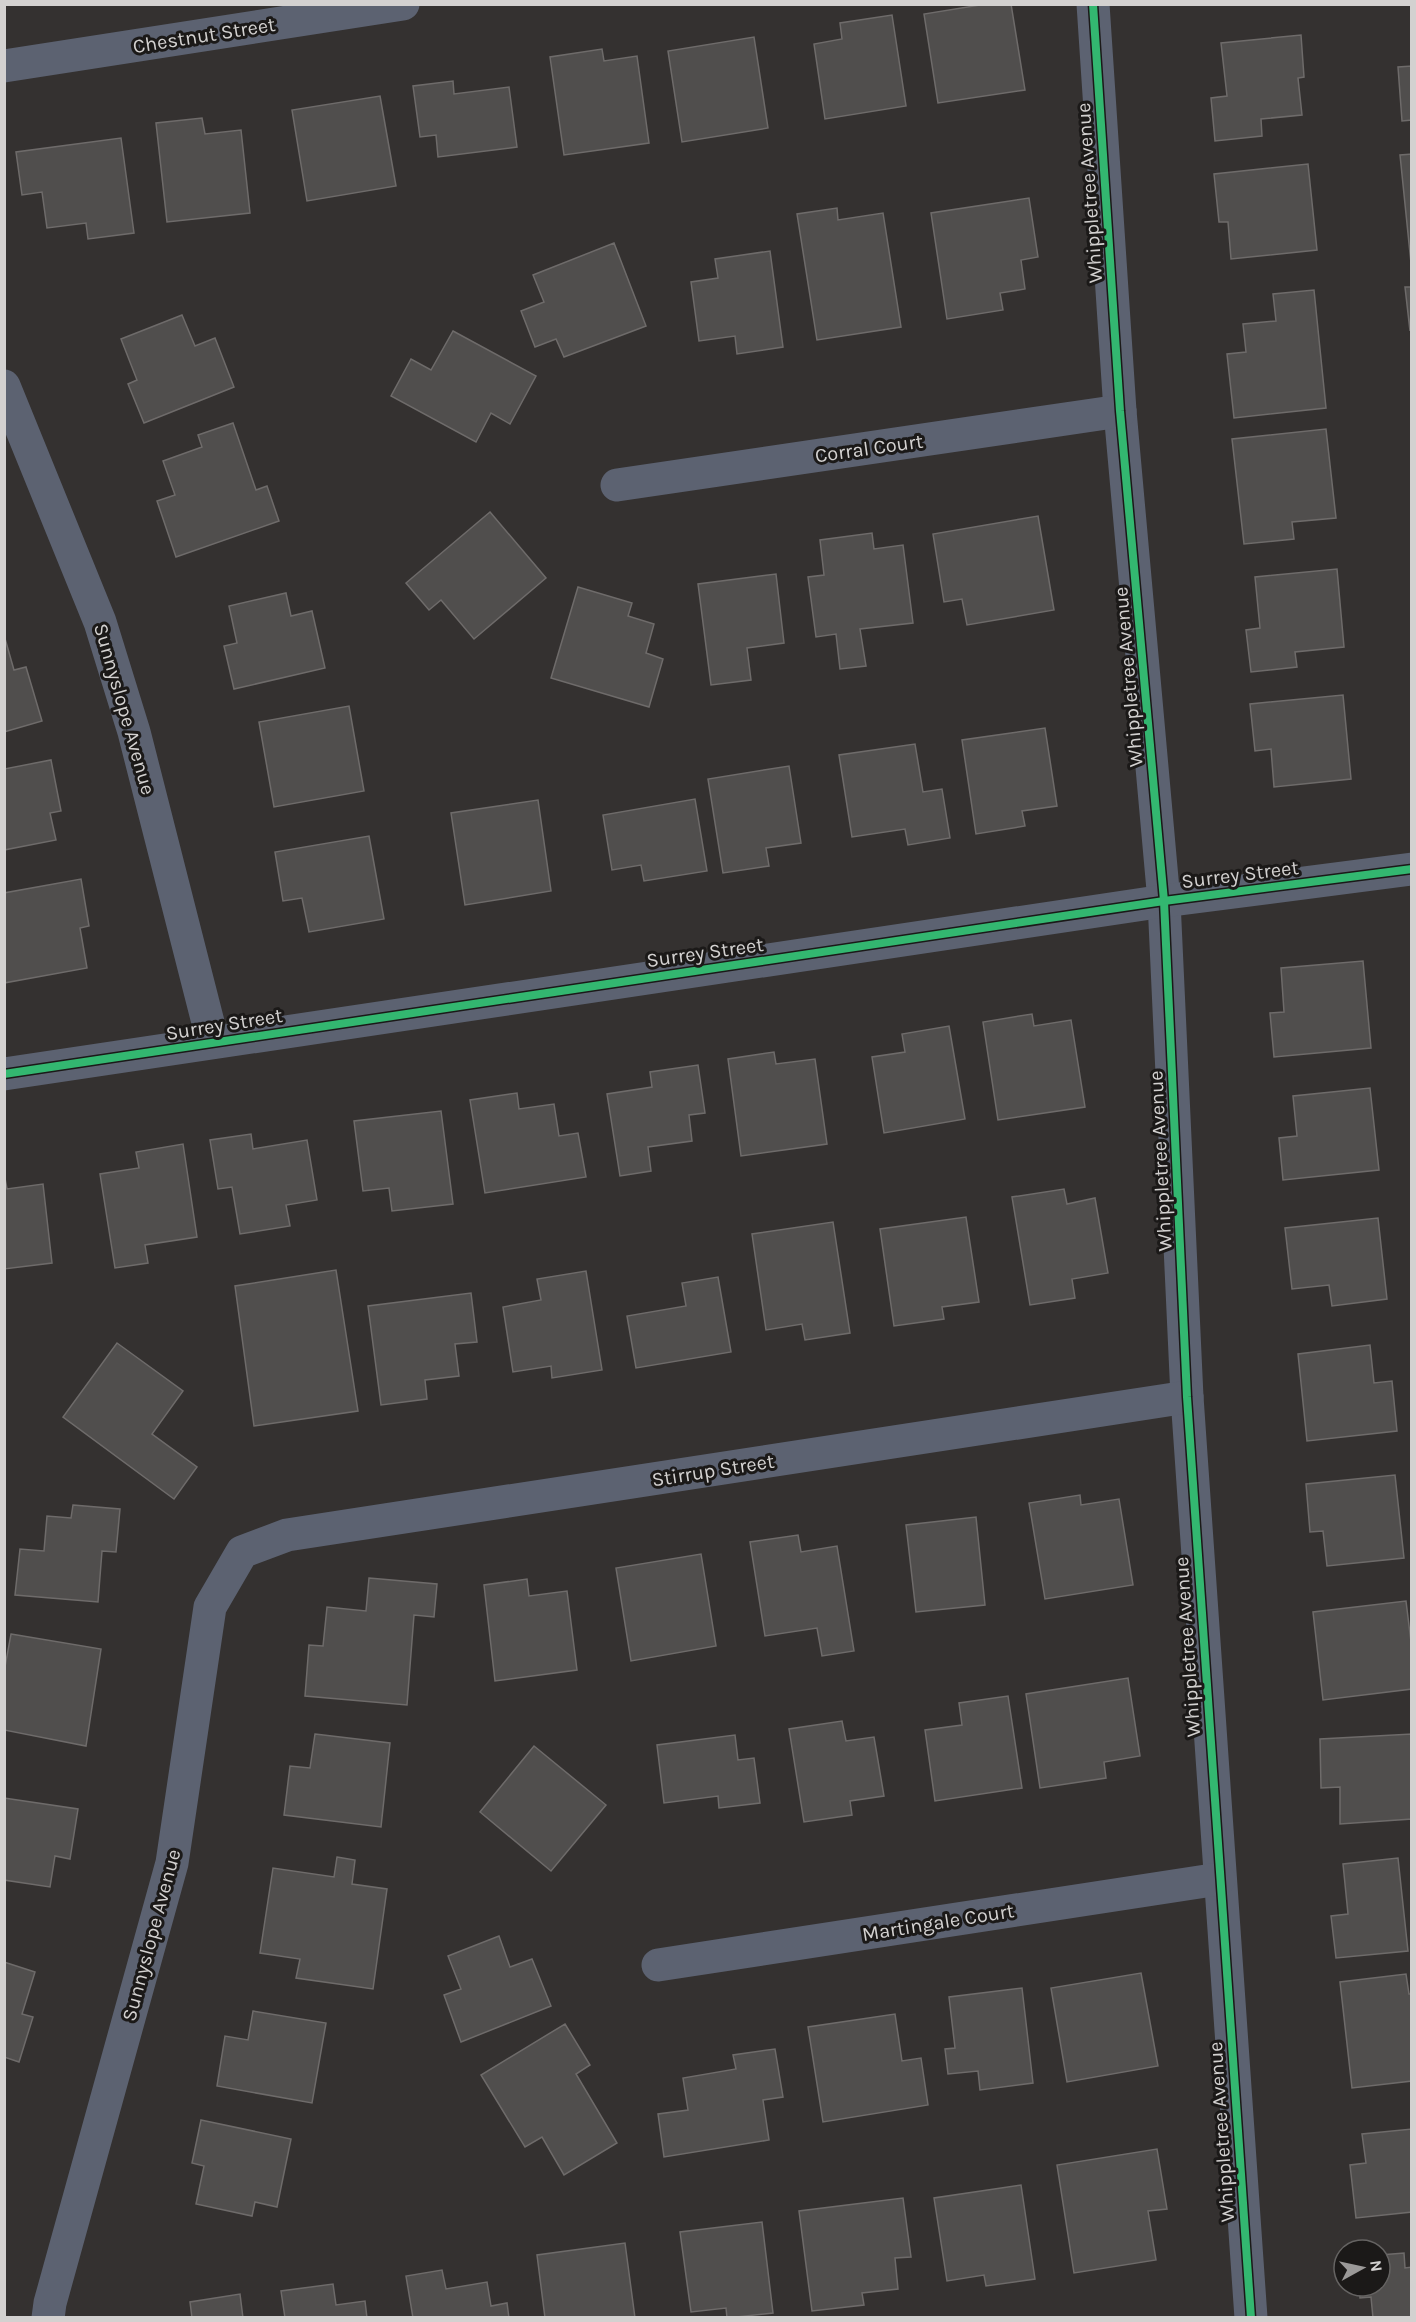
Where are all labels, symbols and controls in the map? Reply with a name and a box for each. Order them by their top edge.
street label: Chestnut Street [131,13,277,58]
street label: Whippletree Avenue [1072,102,1107,284]
street label: Corral Court [813,429,925,467]
street label: Whippletree Avenue [1109,586,1148,768]
street label: Sunnyslope Avenue [89,621,160,797]
street label: Surrey Street [1180,856,1300,893]
street label: Surrey Street [645,933,766,972]
street label: Surrey Street [164,1004,285,1045]
street label: Whippletree Avenue [1144,1070,1177,1252]
street label: Stirrup Street [650,1449,776,1492]
street label: Whippletree Avenue [1170,1556,1205,1738]
street label: Sunnyslope Avenue [117,1847,186,2024]
street label: Martingale Court [860,1899,1016,1946]
street label: Whippletree Avenue [1204,2041,1239,2223]
north arrow [1332,2238,1392,2298]
text: N [1366,2259,1387,2273]

